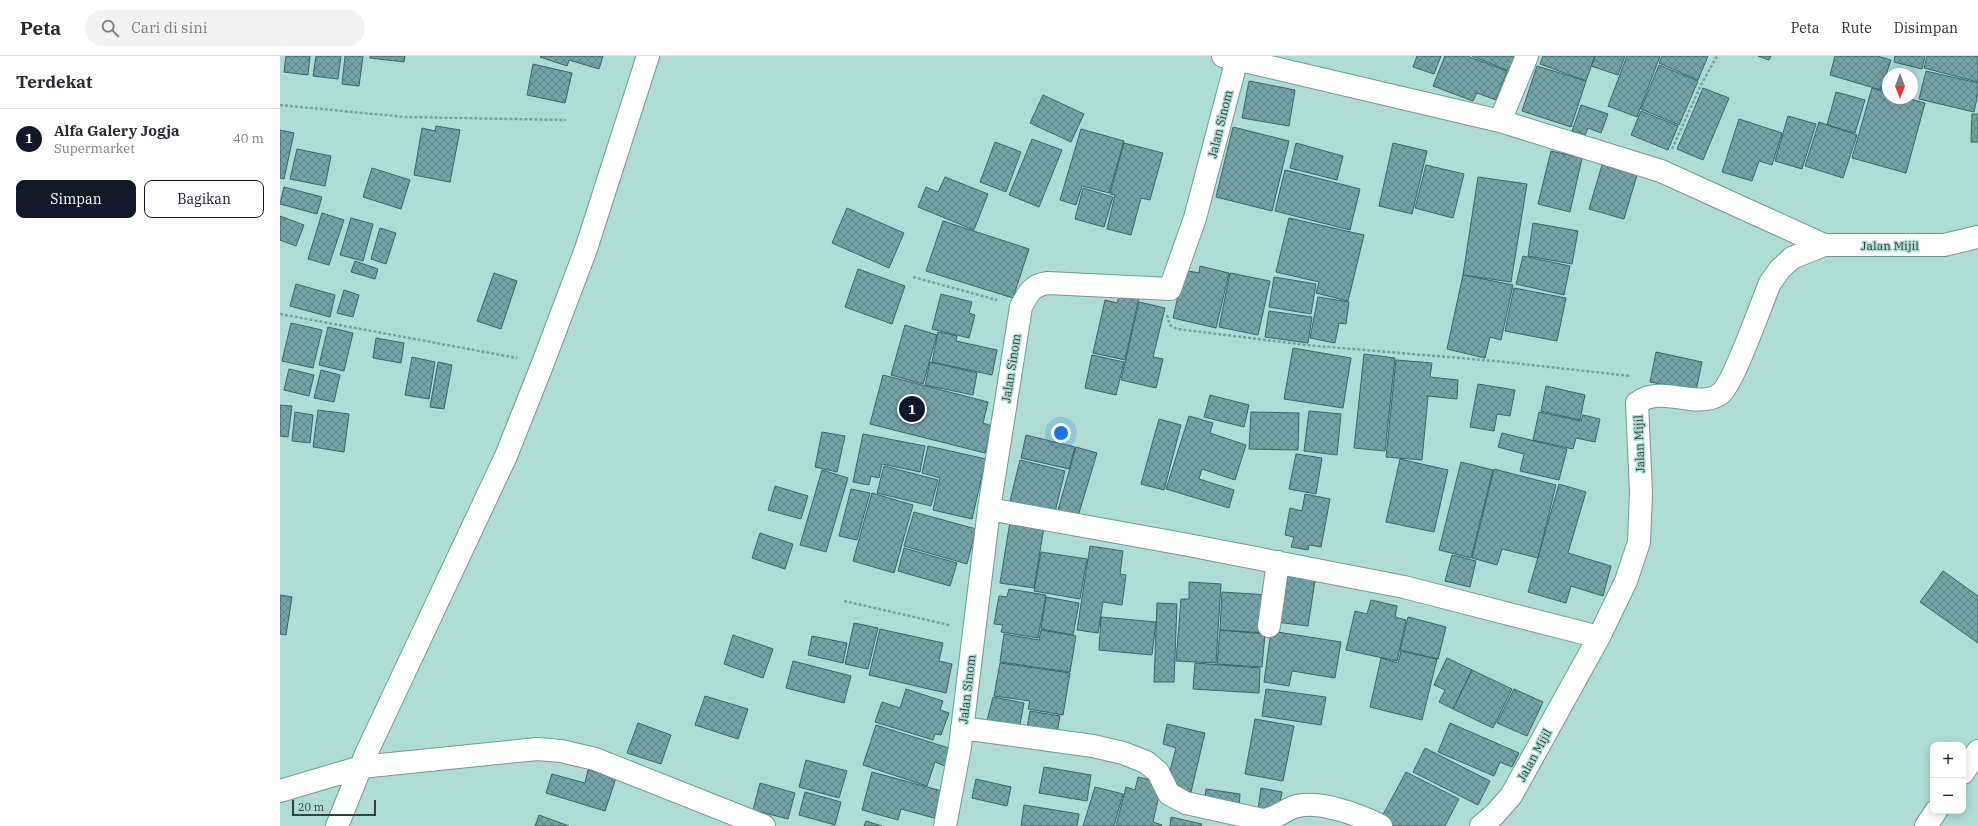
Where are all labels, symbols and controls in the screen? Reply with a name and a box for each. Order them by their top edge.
search box [85,10,365,46]
text: Peta [20,16,61,40]
icon: search [99,17,121,39]
text: Cari di sini [131,18,207,37]
text: Peta [1791,19,1819,37]
text: Rute [1841,19,1872,37]
text: Disimpan [1894,19,1958,37]
north arrow [1882,68,1918,104]
text: Terdekat [16,71,92,93]
street label: Jalan Sinom [1204,88,1236,159]
text: Alfa Galery Jogja [54,121,180,140]
text: 1 [25,130,33,147]
text: 40 m [233,130,264,147]
text: Supermarket [54,140,135,157]
button: Simpan [16,180,136,218]
button: Bagikan [144,180,264,218]
street label: Jalan Mijil [1861,238,1919,253]
street label: Jalan Sinom [998,332,1024,403]
pin: 1 [899,394,925,424]
street label: Jalan Mijil [1630,414,1648,473]
your location [1051,423,1071,443]
street label: Jalan Sinom [955,653,979,724]
street label: Jalan Mijil [1513,726,1555,784]
map controls [1930,742,1966,814]
button: + [1930,742,1966,778]
button: − [1930,778,1966,814]
scale bar [292,798,376,817]
text: 20 m [298,800,324,814]

